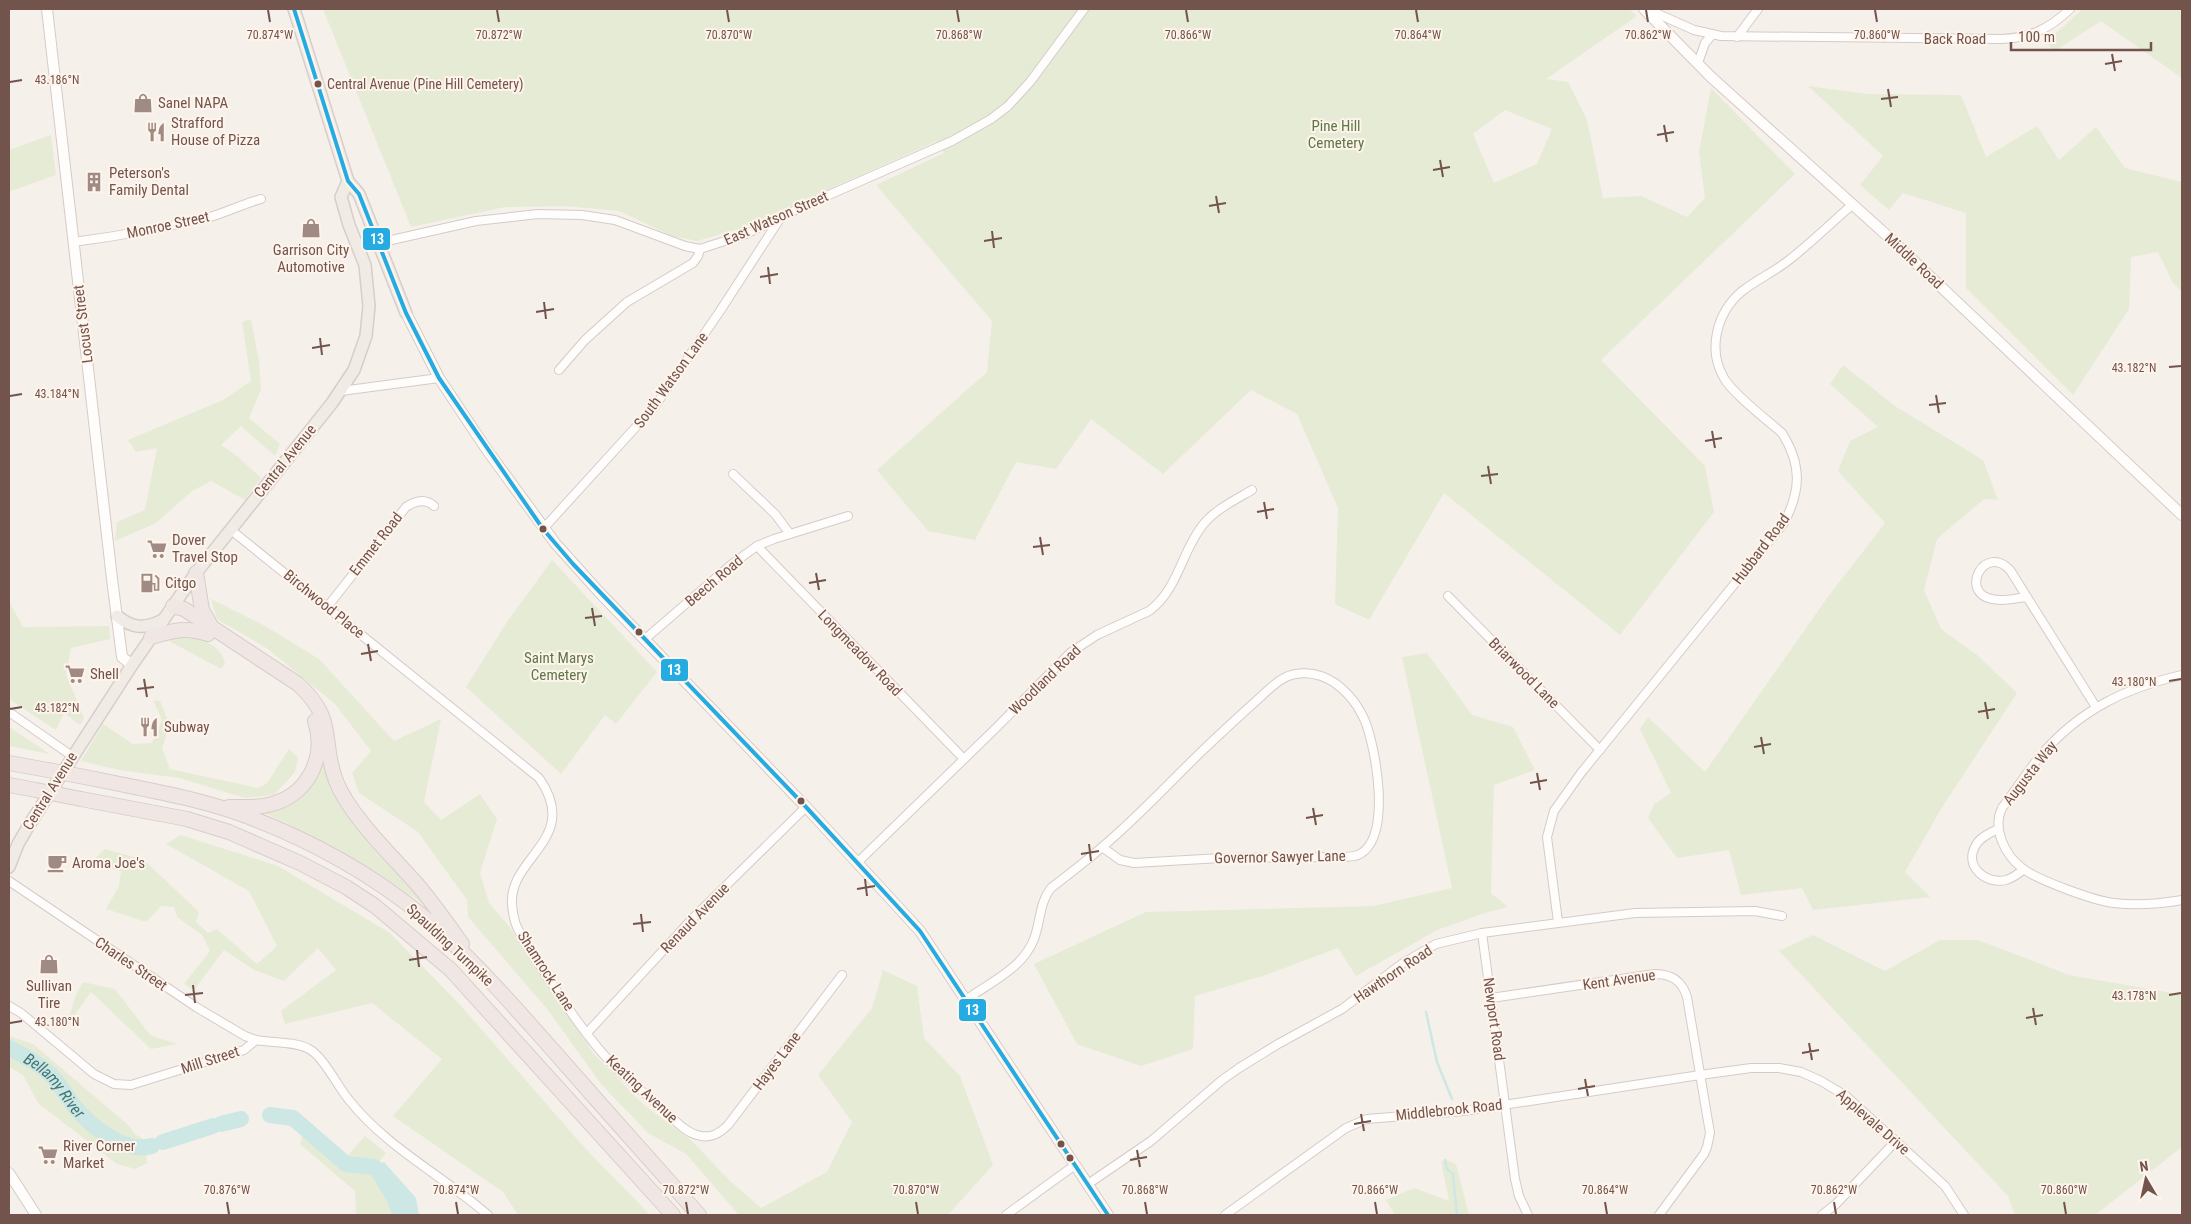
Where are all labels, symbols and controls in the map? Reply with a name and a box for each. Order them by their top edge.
scale bar [2011,20,2151,52]
text: 70.874°W [247,28,293,42]
text: 70.872°W [476,28,522,42]
text: 70.870°W [706,28,752,42]
text: 70.868°W [936,28,982,42]
text: 70.866°W [1165,28,1211,42]
text: 70.864°W [1395,28,1441,42]
text: 70.862°W [1625,28,1671,42]
text: 70.860°W [1854,28,1900,42]
text: 100 m [2018,28,2055,46]
street label: Back Road [1924,30,1986,48]
text: 43.186°N [35,73,79,87]
place label: Central Avenue (Pine Hill Cemetery) [327,76,524,93]
marker: Central Avenue (Pine Hill Cemetery) [313,79,323,89]
shop icon: Sanel NAPA [132,92,154,114]
place label: Sanel NAPA [158,94,229,112]
place label: Strafford House of Pizza [171,114,260,149]
park label: Pine Hill Cemetery [1308,117,1364,152]
restaurant icon: Strafford House of Pizza [145,121,167,143]
place label: Peterson's Family Dental [109,164,189,199]
building icon: Peterson's Family Dental [83,171,105,193]
street label: East Watson Street [721,187,831,249]
street label: Monroe Street [125,207,211,243]
shop icon: Garrison City Automotive [300,217,322,239]
line badge: 13 [362,227,391,251]
street label: Middle Road [1881,229,1947,293]
text: 13 [370,231,384,247]
place label: Garrison City Automotive [273,241,349,276]
street label: Locust Street [69,284,97,364]
street label: South Watson Lane [630,329,712,431]
text: 43.182°N [2112,361,2156,375]
text: 43.184°N [35,387,79,401]
street label: Central Avenue [250,421,320,501]
street label: Emmet Road [346,509,406,579]
street label: Hubbard Road [1729,510,1793,588]
unlabelled marker [538,524,548,534]
place label: Dover Travel Stop [172,531,238,566]
supermarket icon: Dover Travel Stop [146,538,168,560]
street label: Beech Road [681,552,747,610]
street label: Birchwood Place [280,566,368,642]
fuel station icon: Citgo [139,572,161,594]
place label: Citgo [165,574,196,592]
street label: Longmeadow Road [814,606,906,700]
unlabelled marker [634,627,644,637]
street label: Briarwood Lane [1485,634,1563,712]
street label: Woodland Road [1005,641,1085,719]
park label: Saint Marys Cemetery [524,649,594,684]
line badge: 13 [660,658,689,682]
text: 13 [667,662,681,678]
supermarket icon: Shell [64,663,86,685]
place label: Shell [90,665,119,683]
text: 43.180°N [2112,675,2156,689]
text: 43.182°N [35,701,79,715]
restaurant icon: Subway [138,716,160,738]
place label: Subway [164,718,210,736]
street label: Augusta Way [1999,737,2061,809]
street label: Central Avenue [19,749,81,833]
unlabelled marker [796,796,806,806]
street label: Governor Sawyer Lane [1214,847,1346,867]
cafe icon: Aroma Joe's [46,852,68,874]
place label: Aroma Joe's [72,854,145,872]
street label: Renaud Avenue [657,879,733,957]
street label: Spaulding Turnpike [403,900,497,990]
street label: Shamrock Lane [514,928,578,1014]
street label: Charles Street [91,933,171,995]
street label: Hawthorn Road [1350,941,1436,1007]
shop icon: Sullivan Tire [38,953,60,975]
street label: Kent Avenue [1581,966,1657,994]
street label: Newport Road [1479,976,1509,1062]
place label: Sullivan Tire [26,977,72,1012]
text: 43.178°N [2112,989,2156,1003]
line badge: 13 [958,998,987,1022]
text: 13 [965,1002,979,1018]
text: 43.180°N [35,1015,79,1029]
street label: Hayes Lane [749,1028,805,1094]
street label: Mill Street [179,1042,241,1078]
water label: Bellamy River [21,1049,90,1123]
street label: Keating Avenue [602,1051,682,1127]
street label: Applevale Drive [1833,1085,1913,1159]
street label: Middlebrook Road [1395,1095,1503,1125]
place label: River Corner Market [63,1137,136,1172]
unlabelled marker [1056,1139,1066,1149]
supermarket icon: River Corner Market [37,1144,59,1166]
unlabelled marker [1065,1153,1075,1163]
north arrow [2121,1154,2171,1204]
text: N [2138,1158,2149,1175]
text: 70.876°W [204,1183,250,1197]
text: 70.874°W [433,1183,479,1197]
text: 70.872°W [663,1183,709,1197]
text: 70.870°W [893,1183,939,1197]
text: 70.868°W [1122,1183,1168,1197]
text: 70.866°W [1352,1183,1398,1197]
text: 70.864°W [1582,1183,1628,1197]
text: 70.862°W [1811,1183,1857,1197]
text: 70.860°W [2041,1183,2087,1197]

